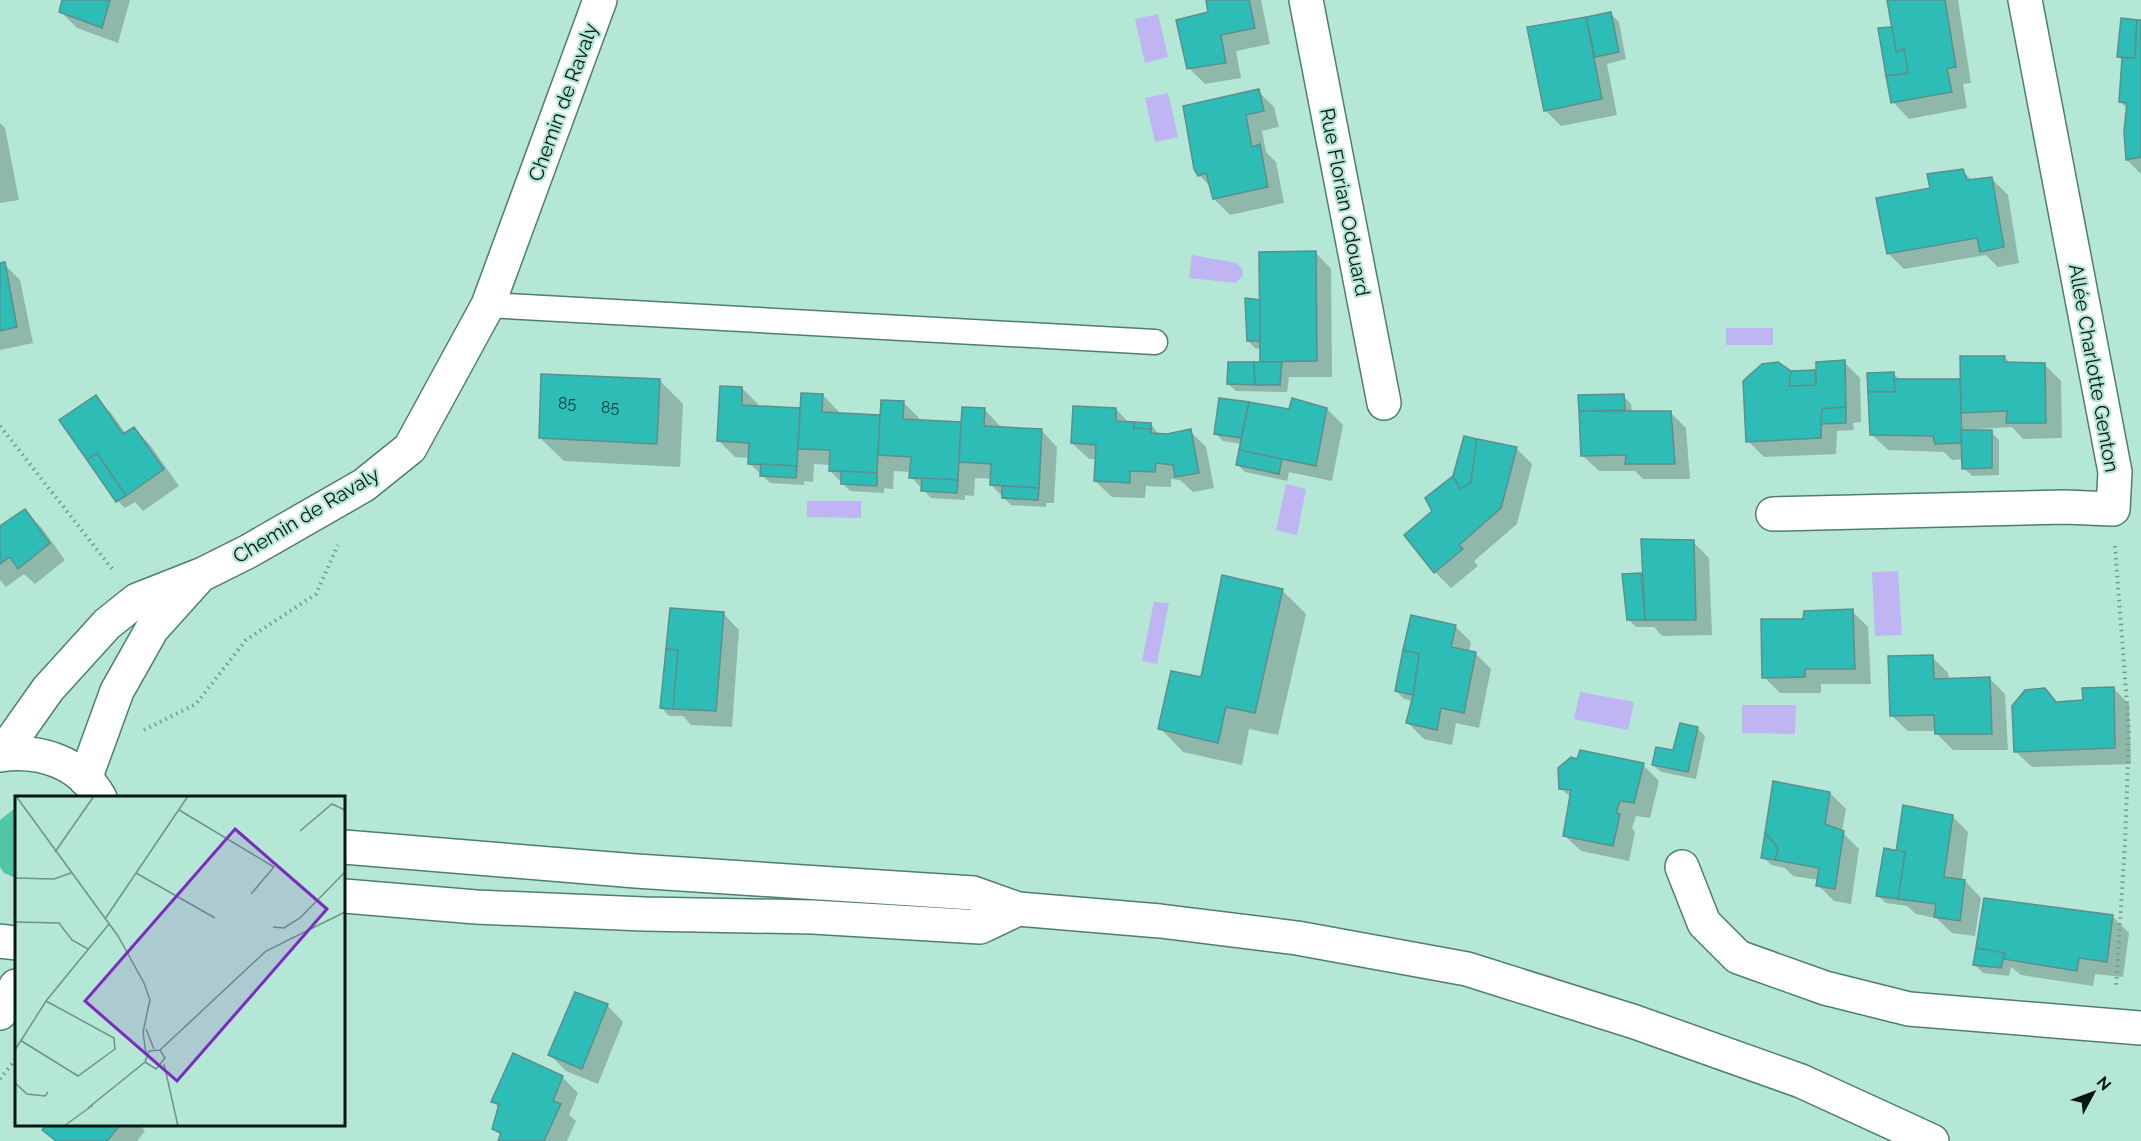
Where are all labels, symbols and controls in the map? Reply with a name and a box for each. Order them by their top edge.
street label: Chemin de Ravaly [523,19,603,184]
street label: Rue Florian Odouard [1315,106,1375,298]
street label: Allée Charlotte Genton [2064,262,2124,474]
house number: 85 [558,394,576,413]
house number: 85 [601,398,619,417]
street label: Chemin de Ravaly [228,462,384,568]
inset map [15,796,345,1126]
north arrow [2063,1063,2123,1123]
text: N [2093,1073,2115,1094]

